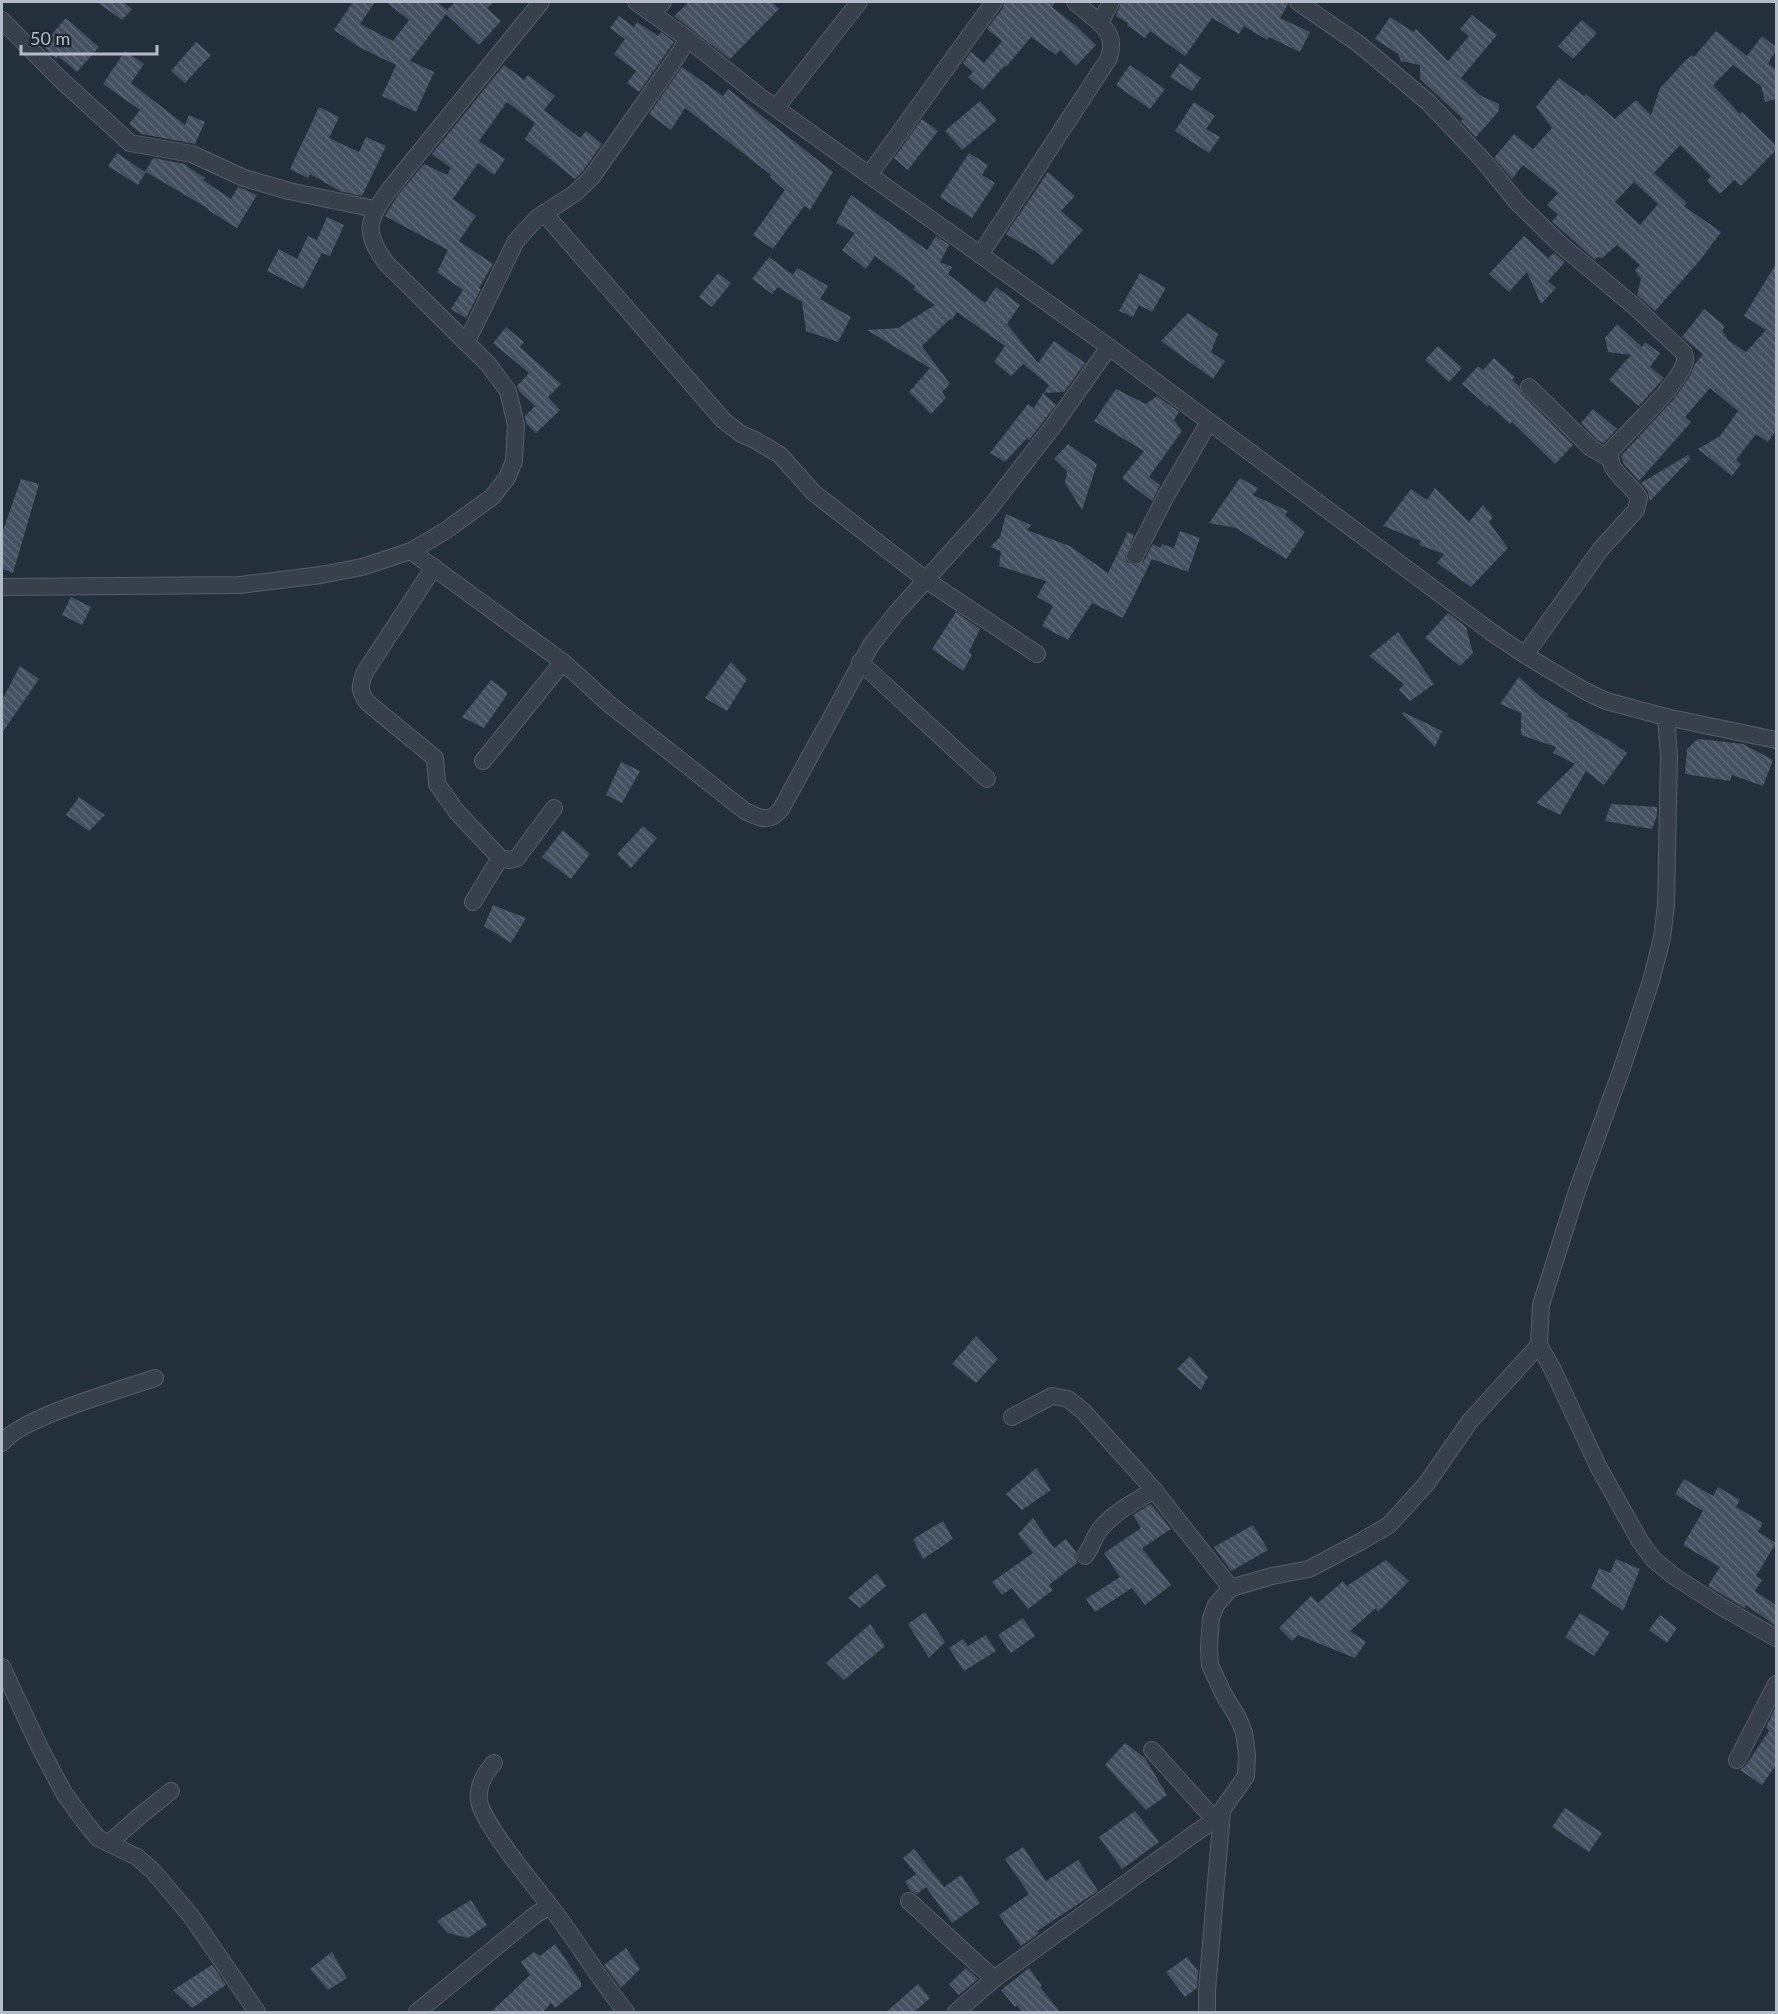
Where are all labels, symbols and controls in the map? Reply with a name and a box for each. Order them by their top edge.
scale bar [21,18,158,56]
text: 50 m [30,27,70,49]

